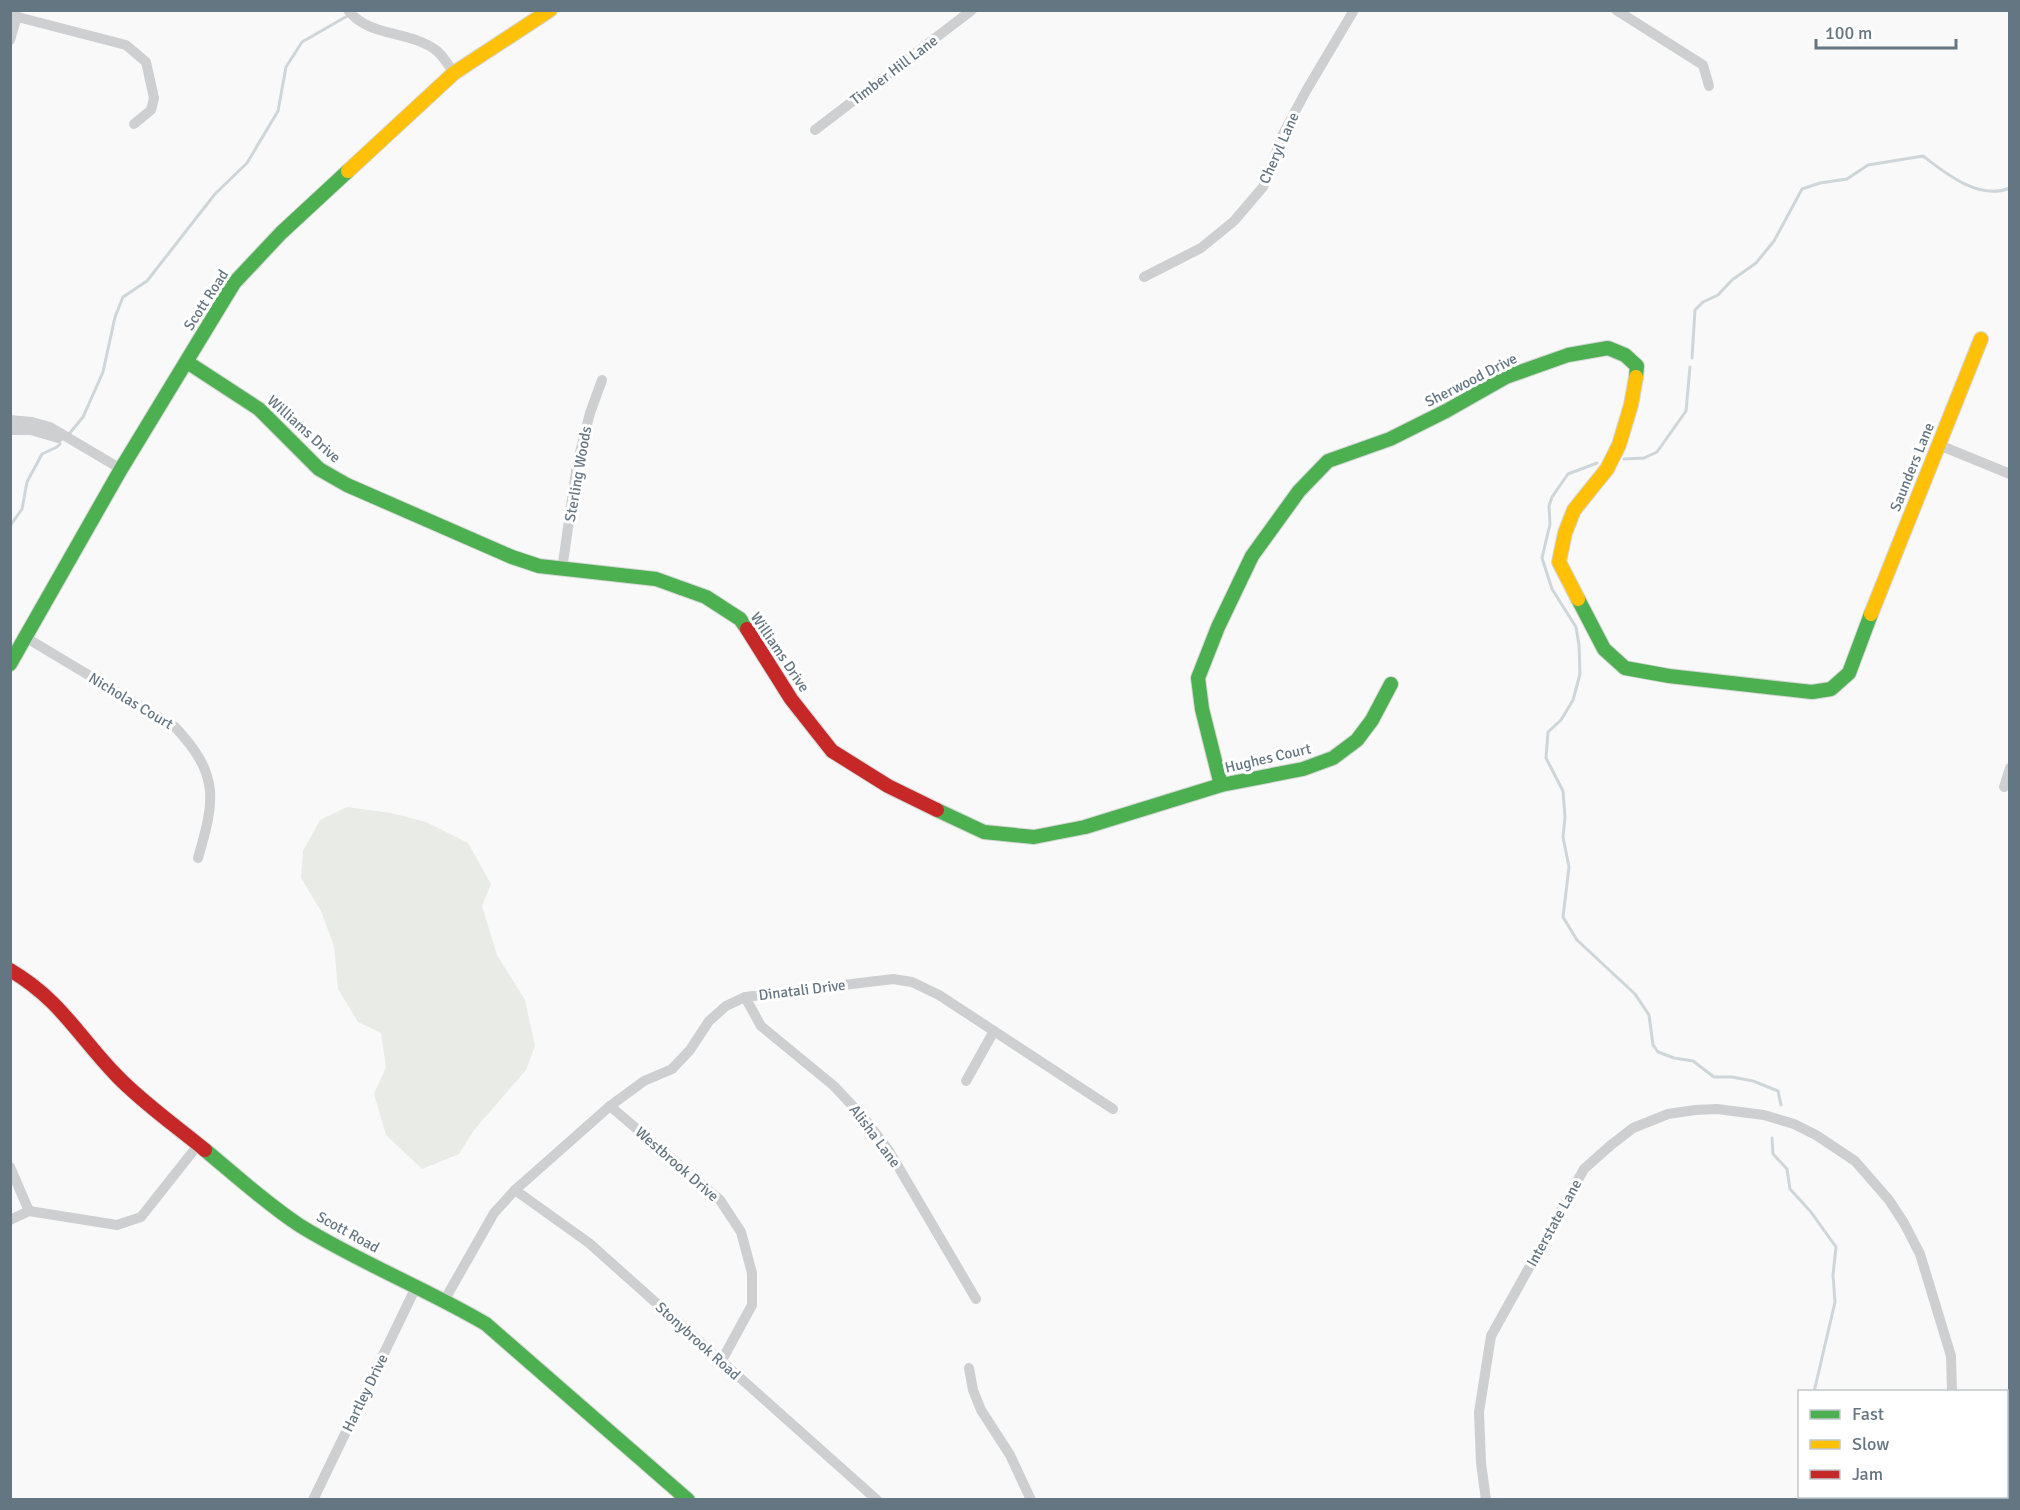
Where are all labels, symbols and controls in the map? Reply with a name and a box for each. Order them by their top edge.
scale bar [1816,12,1956,50]
text: 100 m [1825,22,1872,44]
street label: Timber Hill Lane [847,31,941,109]
street label: Cheryl Lane [1255,109,1303,187]
street label: Scott Road [180,266,232,334]
street label: Sherwood Drive [1422,349,1520,411]
street label: Williams Drive [264,391,344,467]
street label: Saunders Lane [1886,420,1938,514]
street label: Sterling Woods [561,424,595,523]
street label: Williams Drive [747,609,813,695]
street label: Nicholas Court [86,669,176,733]
street label: Hughes Court [1223,739,1313,777]
street label: Dinatali Drive [757,976,847,1004]
street label: Alisha Lane [846,1101,904,1171]
street label: Westbrook Drive [632,1123,722,1205]
street label: Interstate Lane [1523,1176,1585,1270]
street label: Scott Road [314,1207,383,1257]
street label: Stonybrook Road [652,1298,744,1384]
street label: Hartley Drive [338,1351,392,1435]
legend [1798,1390,2008,1498]
text: Fast [1852,1403,1884,1425]
text: Slow [1852,1433,1889,1455]
text: Jam [1852,1463,1883,1485]

